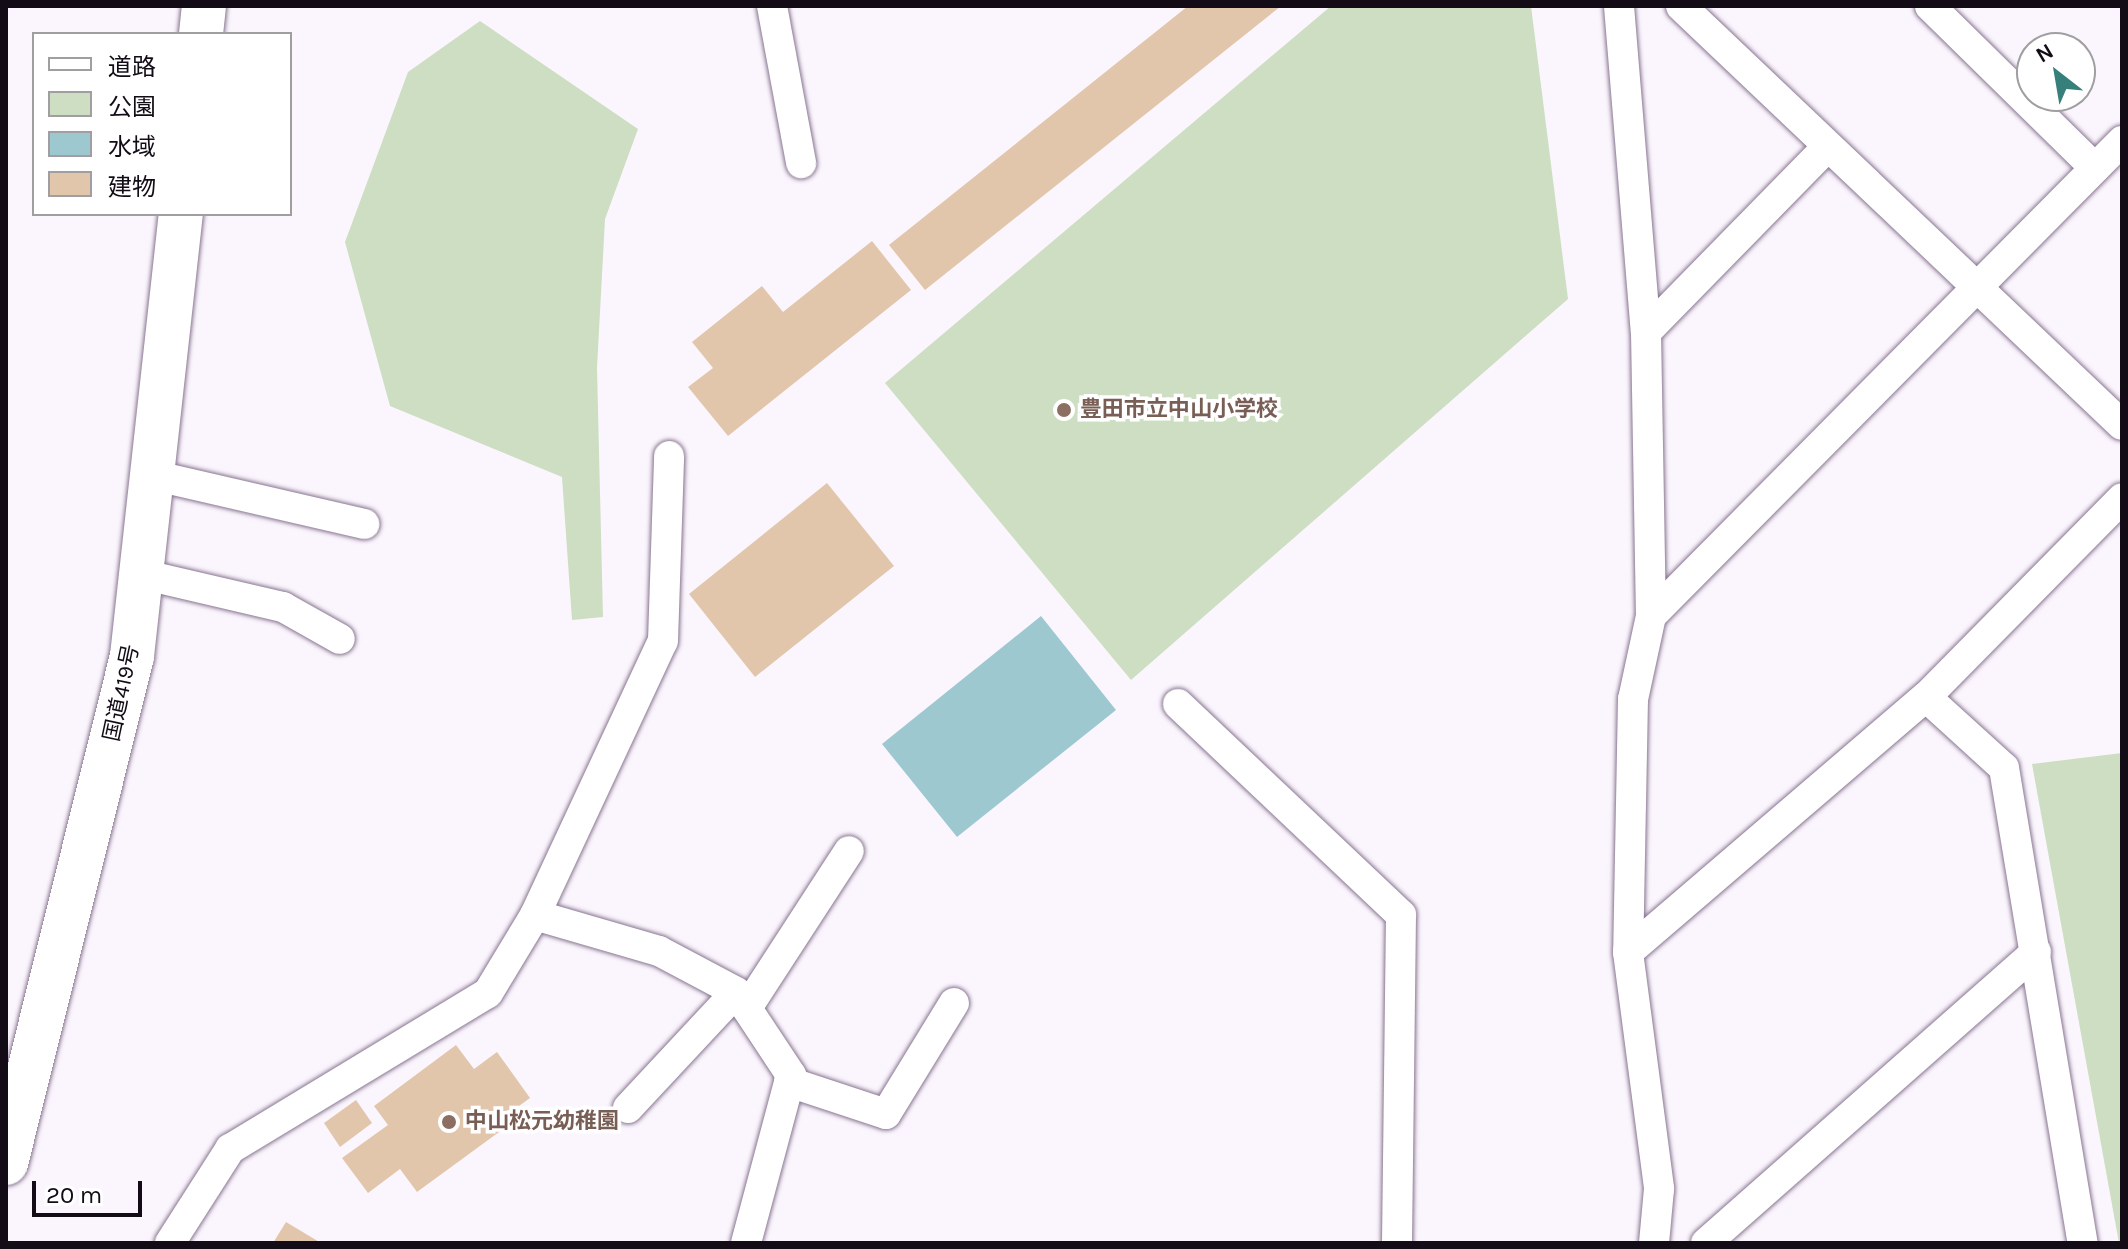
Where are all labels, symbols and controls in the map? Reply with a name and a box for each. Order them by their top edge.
legend [32,32,292,216]
north arrow [2016,32,2096,112]
text: N [2031,38,2058,68]
text: 道路 [108,53,156,81]
text: 公園 [108,93,156,121]
text: 水域 [108,133,156,161]
text: 建物 [108,173,156,201]
place label: 豊田市立中山小学校 [1080,397,1278,423]
marker: 豊田市立中山小学校 [1055,401,1073,419]
street label: 国道419号 [99,642,145,744]
place label: 中山松元幼稚園 [465,1109,619,1135]
marker: 中山松元幼稚園 [440,1113,458,1131]
scale bar [36,1165,146,1215]
text: 20 m [46,1181,102,1209]

